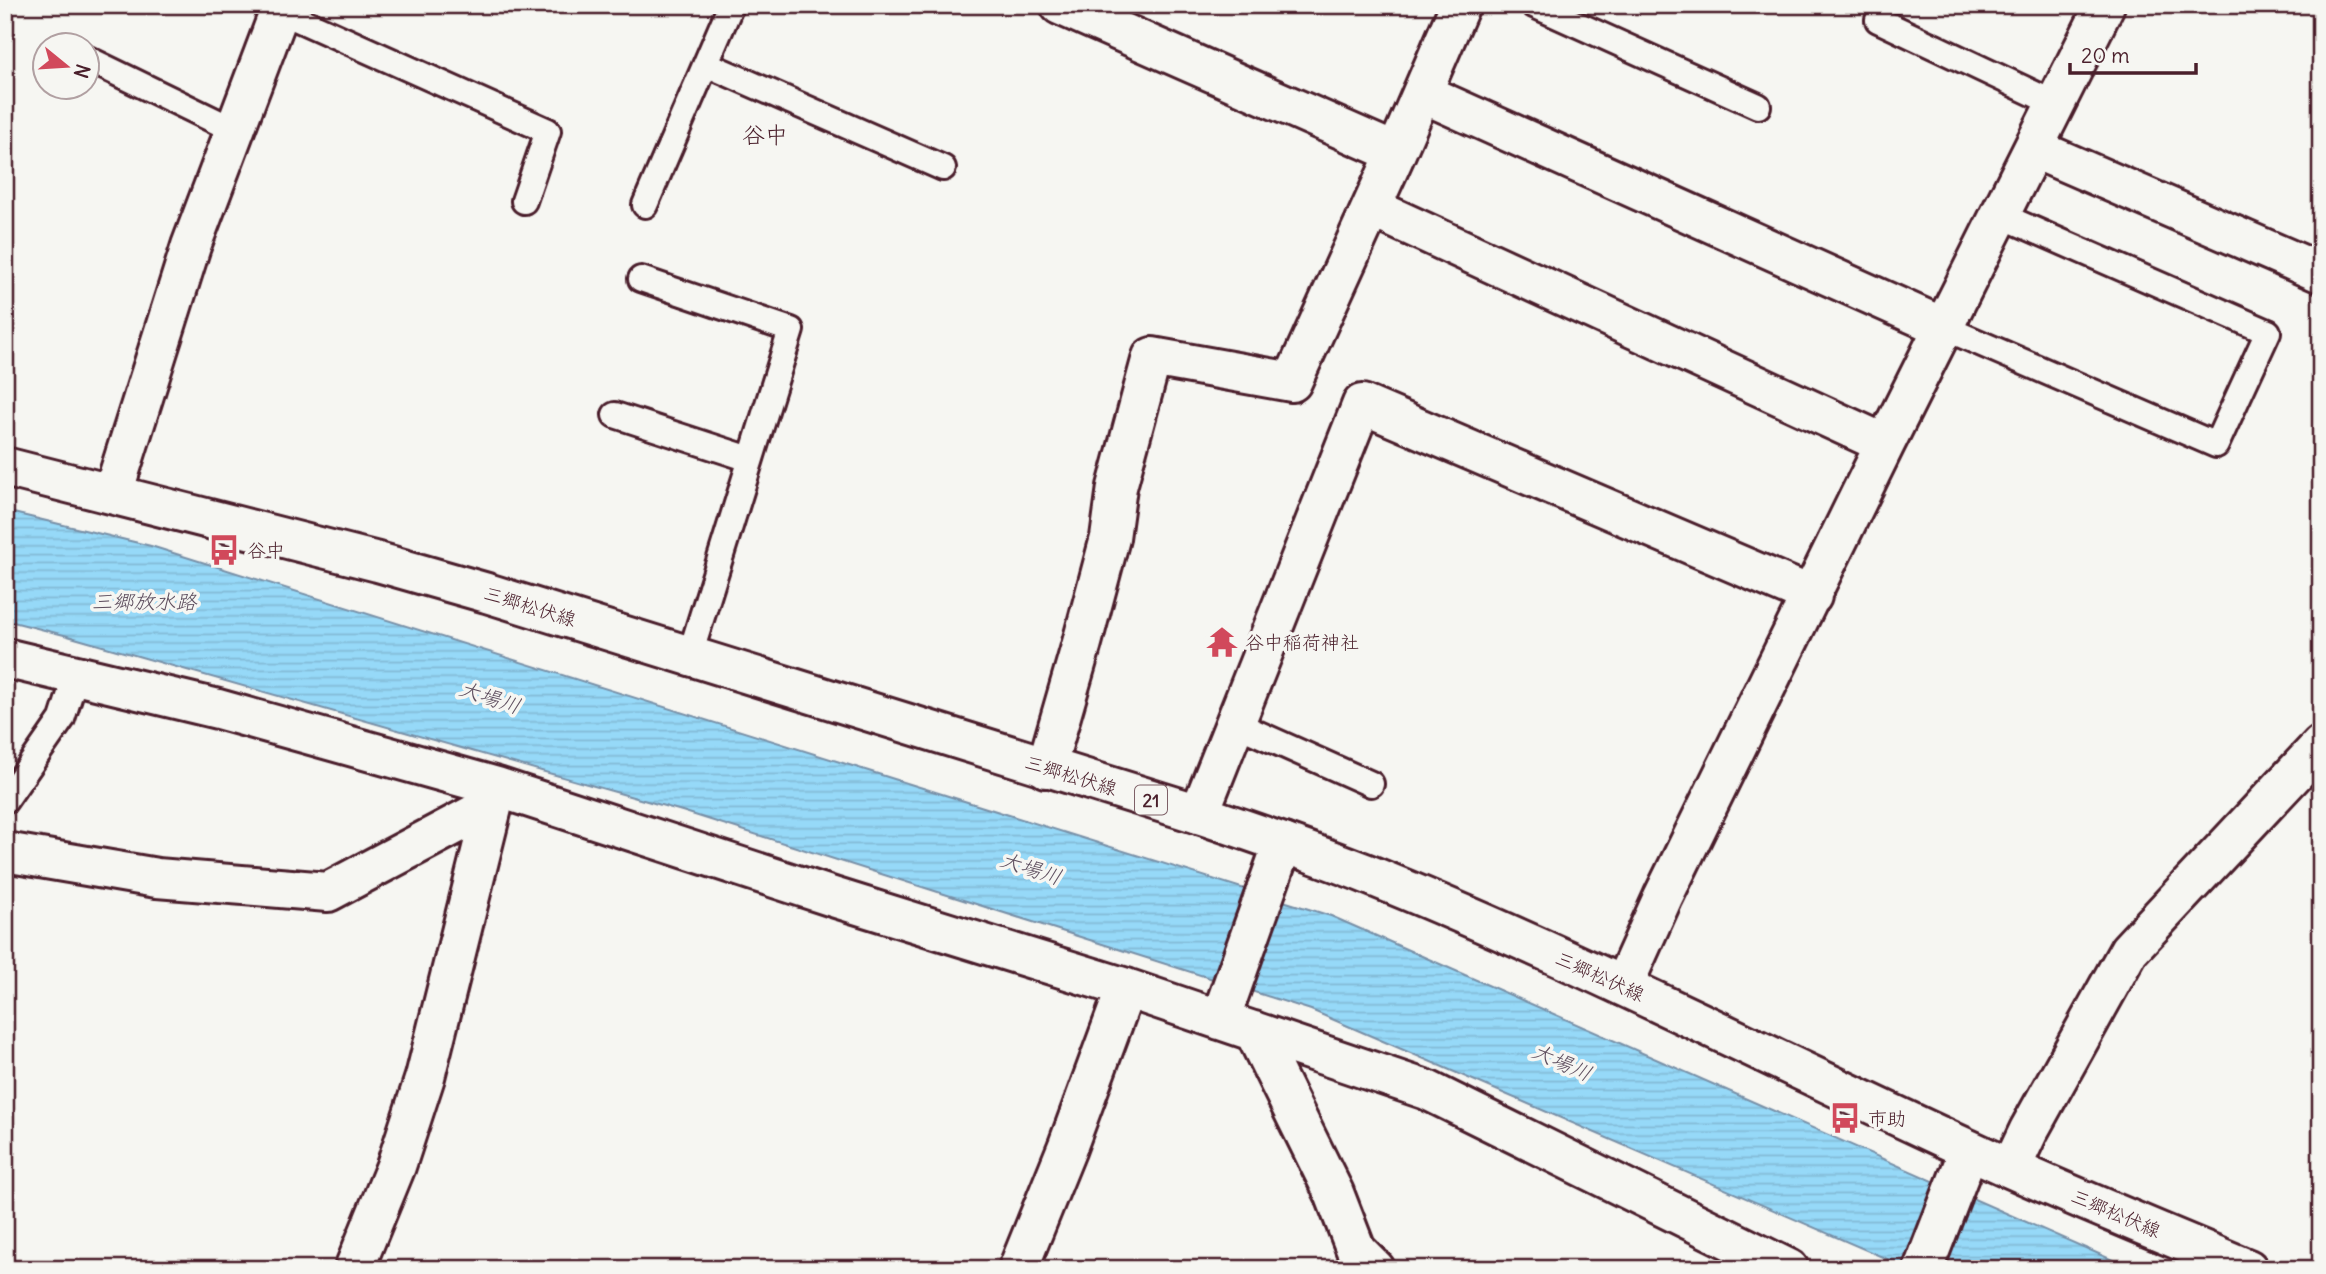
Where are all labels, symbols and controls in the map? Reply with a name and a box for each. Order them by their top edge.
north arrow [32,32,102,102]
scale bar [2070,32,2196,76]
text: 20 m [2081,42,2130,69]
text: N [69,61,96,81]
district label: 谷中 [742,120,788,149]
bus stop icon: 谷中 [207,533,241,567]
place label: 谷中 [247,538,285,562]
street label: 三郷松伏線 [481,581,579,631]
water label: 三郷放水路 [92,588,197,615]
temple icon: 谷中稲荷神社 [1205,625,1239,659]
place label: 谷中稲荷神社 [1245,630,1359,654]
water label: 大場川 [456,674,524,720]
street label: 三郷松伏線 [1022,750,1120,800]
road number: 21 [1135,786,1167,814]
water label: 大場川 [997,845,1065,891]
street label: 三郷松伏線 [1552,946,1648,1006]
water label: 大場川 [1528,1037,1596,1087]
bus stop icon: 市助 [1828,1101,1862,1135]
place label: 市助 [1868,1106,1906,1130]
street label: 三郷松伏線 [2068,1183,2164,1243]

